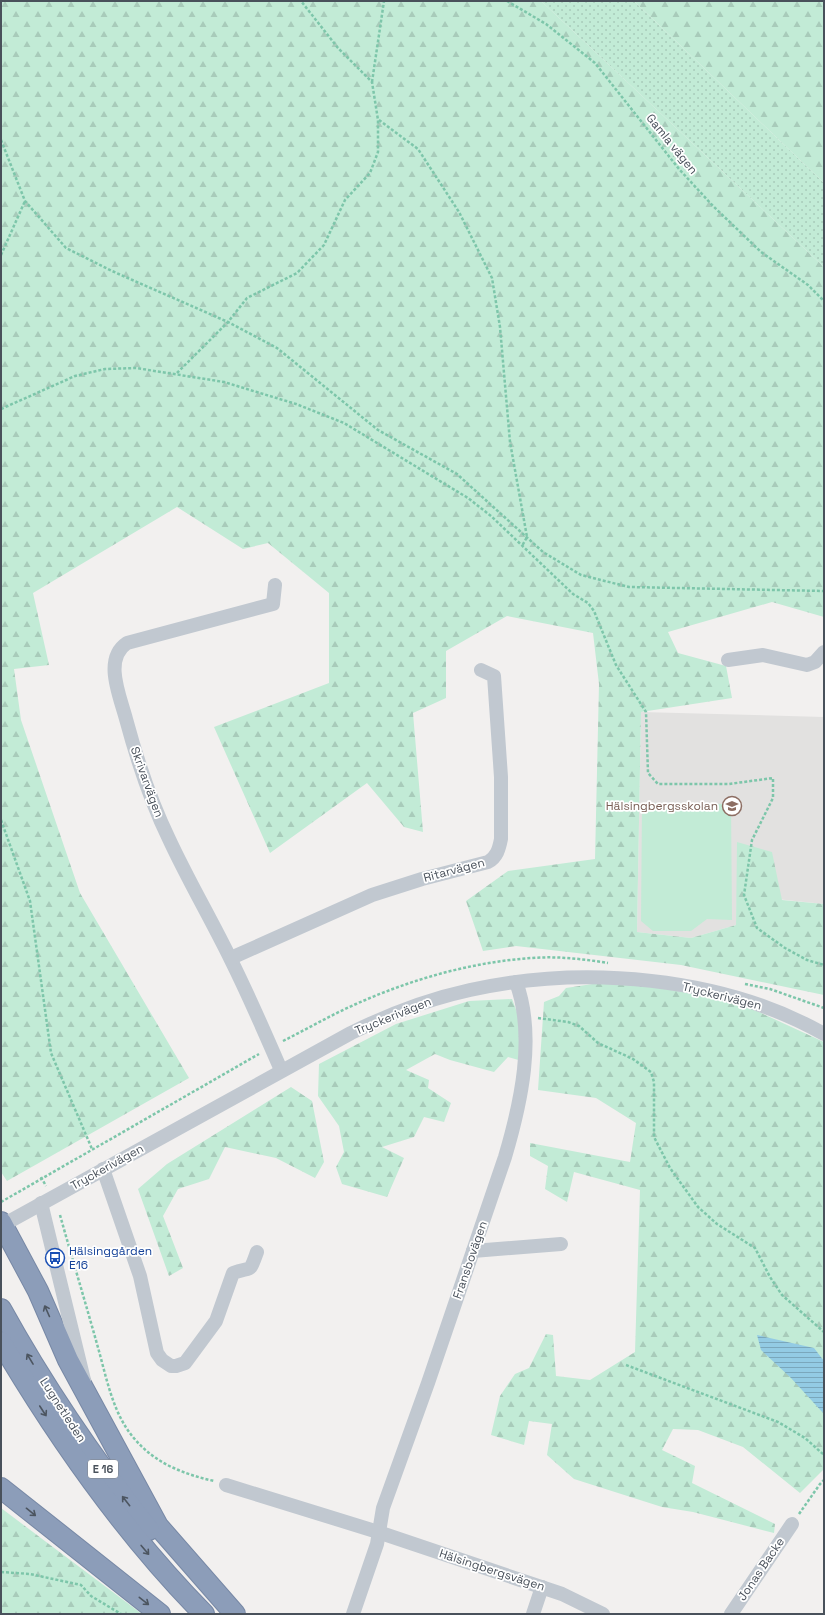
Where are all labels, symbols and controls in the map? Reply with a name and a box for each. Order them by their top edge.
street label: Gamla vägen [643,111,701,177]
street label: Skrivarvägen [127,744,167,820]
school or university icon: Hälsingbergsskolan [721,795,743,817]
place label: Hälsingbergsskolan [606,798,718,814]
street label: Ritarvägen [422,854,486,886]
street label: Tryckerivägen [681,978,763,1014]
street label: Tryckerivägen [352,993,434,1039]
street label: Tryckerivägen [68,1140,146,1194]
street label: Fransbovägen [449,1219,491,1301]
place label: Hälsinggården E16 [69,1243,152,1273]
bus stop icon: Hälsinggården E16 [44,1247,66,1269]
one-way arrow [43,1306,50,1318]
one-way arrow [26,1353,34,1365]
street label: Lugnetleden [36,1375,90,1445]
one-way arrow [39,1406,48,1417]
road number: E 16 [88,1460,118,1478]
one-way arrow [122,1495,131,1506]
one-way arrow [26,1508,37,1516]
street label: Jonas Backe [734,1534,788,1604]
one-way arrow [141,1544,150,1555]
street label: Hälsingbergsvägen [437,1545,547,1595]
one-way arrow [139,1597,150,1606]

